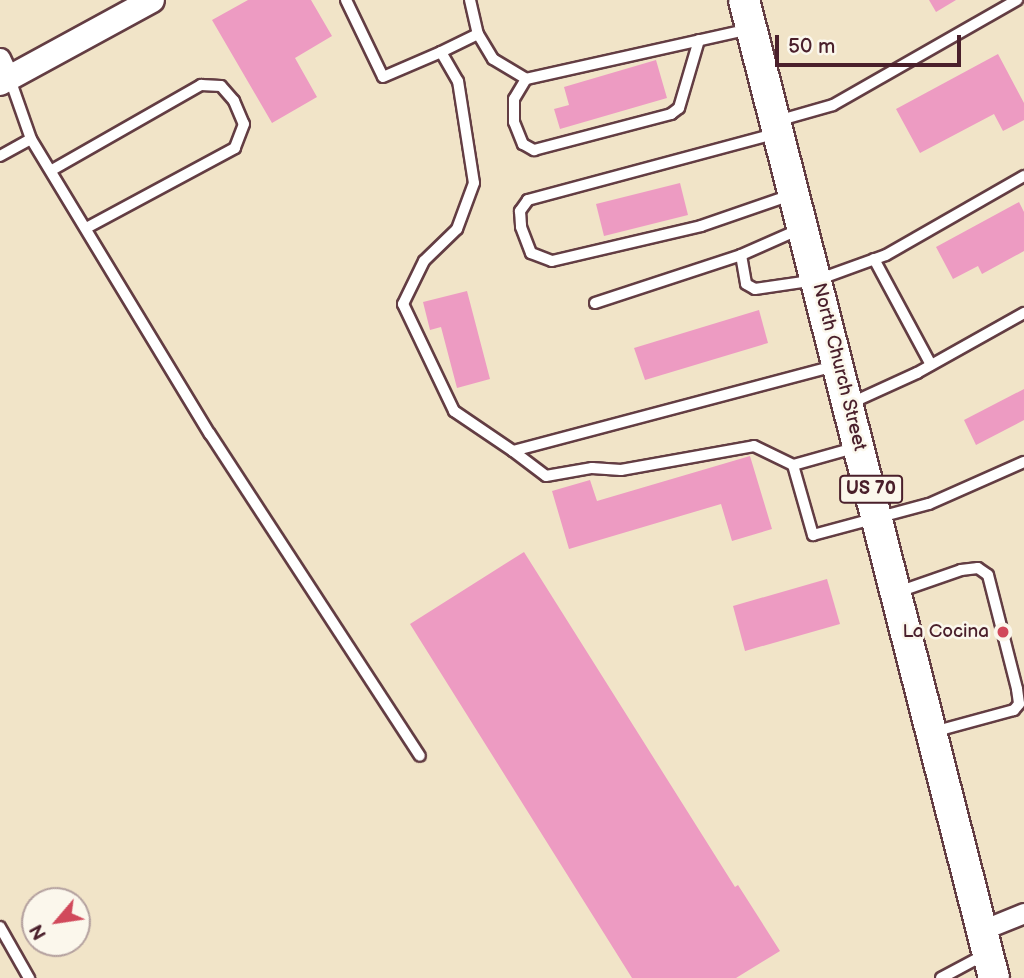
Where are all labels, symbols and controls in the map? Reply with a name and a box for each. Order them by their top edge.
scale bar [779,21,964,65]
text: 50 m [788,34,835,59]
street label: North Church Street [807,281,871,453]
road number: US 70 [838,475,904,504]
place label: La Cocina [902,621,989,643]
marker: La Cocina [995,624,1011,640]
north arrow [21,887,91,957]
text: N [25,920,52,943]

